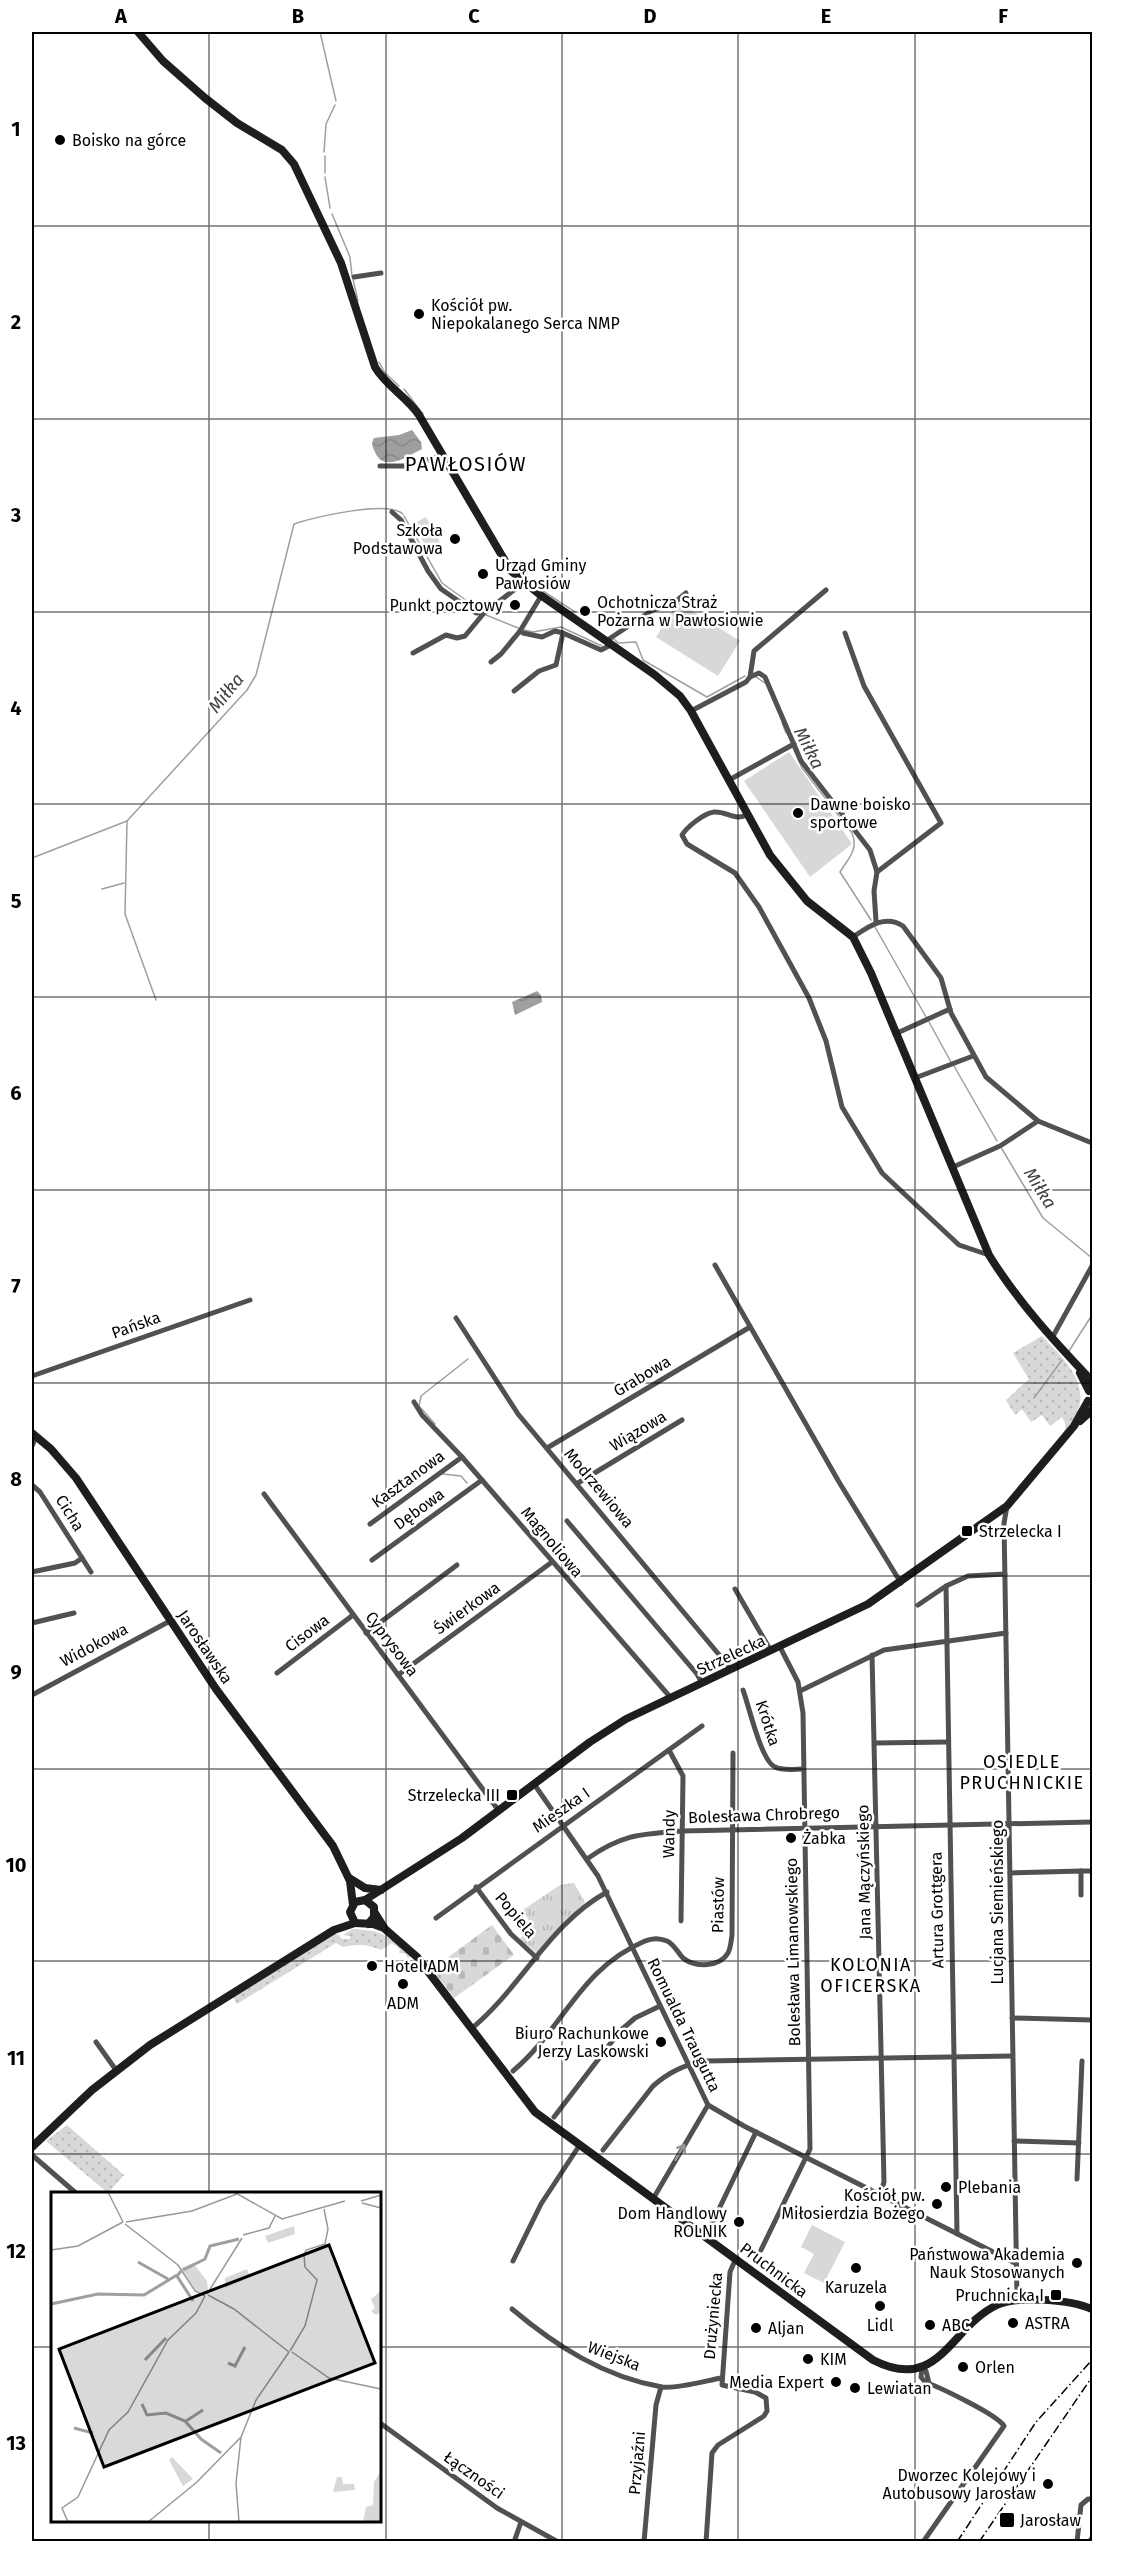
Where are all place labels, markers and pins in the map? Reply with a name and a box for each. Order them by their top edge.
place label: Boisko na górce [72,131,186,150]
marker: Boisko na górce [53,133,67,147]
place label: Kościół pw. Niepokalanego Serca NMP [431,296,620,333]
marker: Kościół pw. Niepokalanego Serca NMP [412,307,426,321]
place label: Szkoła Podstawowa [353,521,443,558]
marker: Szkoła Podstawowa [448,532,462,546]
place label: Urząd Gminy Pawłosiów [495,556,586,593]
marker: Urząd Gminy Pawłosiów [476,567,490,581]
place label: Ochotnicza Straż Pożarna w Pawłosiowie [597,593,763,630]
place label: Punkt pocztowy [390,596,503,615]
marker: Punkt pocztowy [508,598,522,612]
marker: Ochotnicza Straż Pożarna w Pawłosiowie [578,604,592,618]
place label: Dawne boisko sportowe [810,795,911,832]
marker: Dawne boisko sportowe [791,806,805,820]
place label: Strzelecka I [979,1522,1062,1541]
marker: Strzelecka I [960,1524,974,1538]
place label: Strzelecka III [408,1786,500,1805]
marker: Strzelecka III [505,1788,519,1802]
place label: Żabka [803,1828,846,1848]
marker: Żabka [784,1831,798,1845]
place label: Hotel ADM [384,1957,459,1976]
marker: Hotel ADM [365,1959,379,1973]
marker: ADM [396,1977,410,1991]
place label: ADM [387,1994,419,2013]
place label: Biuro Rachunkowe Jerzy Laskowski [515,2024,649,2061]
marker: Biuro Rachunkowe Jerzy Laskowski [654,2035,668,2049]
place label: Plebania [958,2178,1021,2197]
marker: Plebania [939,2180,953,2194]
place label: Kościół pw. Miłosierdzia Bożego [781,2186,925,2223]
marker: Kościół pw. Miłosierdzia Bożego [930,2197,944,2211]
place label: Dom Handlowy ROLNIK [618,2204,728,2241]
marker: Dom Handlowy ROLNIK [732,2215,746,2229]
place label: Państwowa Akademia Nauk Stosowanych [909,2245,1065,2282]
marker: Państwowa Akademia Nauk Stosowanych [1070,2256,1084,2270]
marker: Karuzela [849,2261,863,2275]
place label: Karuzela [825,2278,887,2297]
place label: Pruchnicka I [955,2286,1044,2305]
marker: Pruchnicka I [1049,2288,1063,2302]
marker: Lidl [873,2299,887,2313]
place label: ASTRA [1025,2314,1070,2333]
place label: Lidl [867,2316,894,2335]
place label: ABC [942,2316,970,2335]
marker: ASTRA [1006,2316,1020,2330]
marker: ABC [923,2318,937,2332]
place label: Aljan [768,2319,804,2338]
marker: Aljan [749,2321,763,2335]
place label: KIM [820,2350,847,2369]
marker: KIM [801,2352,815,2366]
place label: Orlen [975,2358,1015,2377]
marker: Orlen [956,2360,970,2374]
place label: Media Expert [729,2373,824,2392]
marker: Media Expert [829,2375,843,2389]
place label: Lewiatan [867,2379,932,2398]
marker: Lewiatan [848,2381,862,2395]
place label: Dworzec Kolejowy i Autobusowy Jarosław [883,2466,1037,2503]
marker: Dworzec Kolejowy i Autobusowy Jarosław [1041,2477,1055,2491]
marker: Jarosław [998,2511,1016,2529]
place label: Jarosław [1020,2511,1081,2530]

